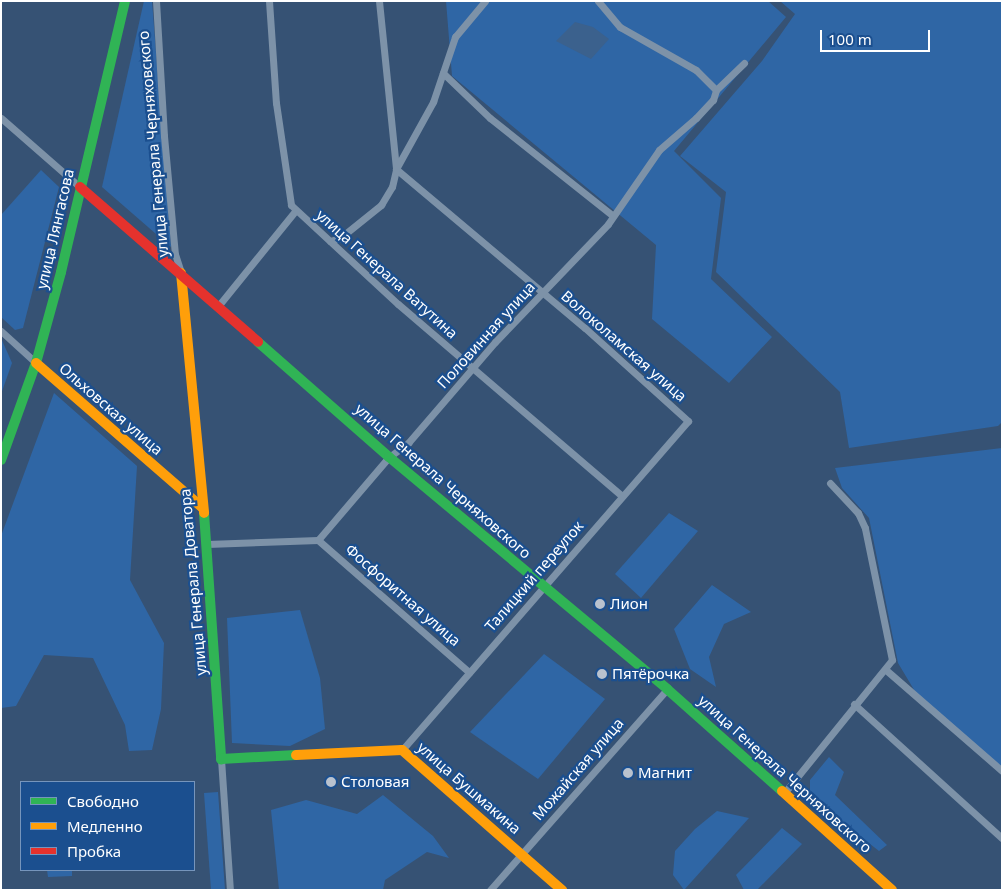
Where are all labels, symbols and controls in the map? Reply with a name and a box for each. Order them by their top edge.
scale bar [823,20,933,52]
text: 100 m [828,29,872,49]
street label: улица Генерала Черняховского [134,30,172,258]
street label: улица Лянгасова [32,167,78,291]
street label: улица Генерала Ватутина [313,206,461,342]
street label: Половинная улица [433,278,539,392]
street label: Волоколамская улица [558,287,690,405]
street label: Ольховская улица [56,359,166,459]
street label: улица Генерала Черняховского [351,400,535,562]
street label: улица Генерала Доватора [176,488,210,676]
street label: Талицкий переулок [481,517,587,635]
street label: Фосфоритная улица [342,540,464,650]
place label: Лион [610,595,648,613]
marker: Лион [594,598,606,610]
place label: Пятёрочка [612,665,689,683]
marker: Пятёрочка [596,668,608,680]
street label: улица Генерала Черняховского [695,691,875,857]
street label: Можайская улица [529,714,627,824]
street label: улица Бушмакина [414,738,524,838]
place label: Магнит [638,764,692,782]
marker: Магнит [622,767,634,779]
place label: Столовая [341,773,410,791]
marker: Столовая [325,776,337,788]
legend [20,781,195,871]
text: Свободно [67,791,139,811]
text: Медленно [67,816,143,836]
text: Пробка [67,841,121,861]

